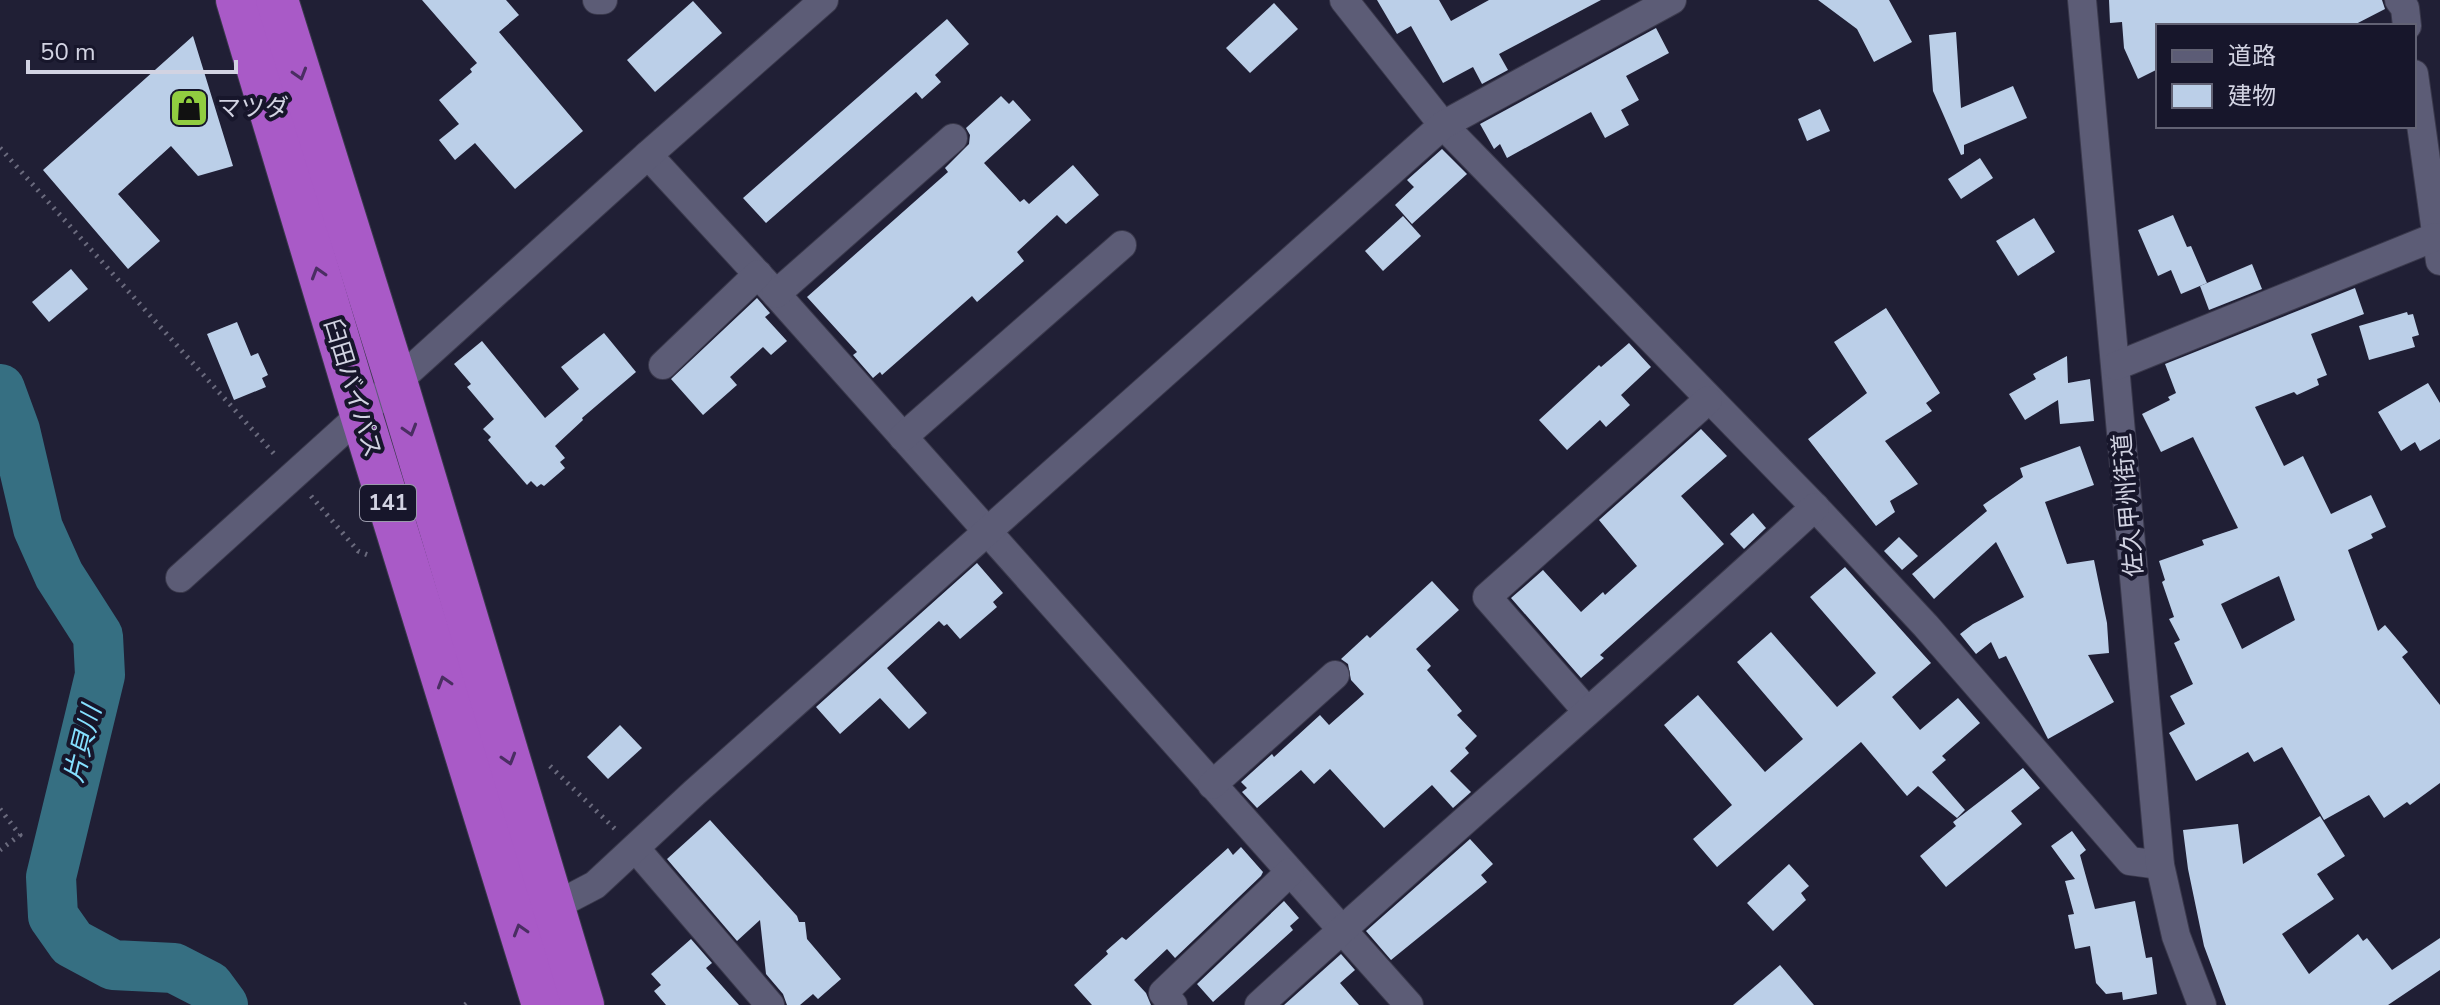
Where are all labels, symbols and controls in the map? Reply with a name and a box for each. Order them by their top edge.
scale bar [28,24,236,74]
legend [2156,24,2416,128]
text: 50 m [40,36,96,68]
text: 道路 [2228,40,2276,72]
one-way arrow [291,67,307,81]
text: 建物 [2228,80,2276,112]
shop icon: マツダ [168,87,210,129]
place label: マツダ [217,92,289,124]
one-way arrow [311,266,327,280]
street label: 臼田バイパス [317,315,389,461]
one-way arrow [401,422,417,436]
street label: 佐久甲州街道 [2106,432,2150,578]
road number: 141 [360,485,416,521]
one-way arrow [437,676,453,689]
water label: 片貝川 [57,699,110,786]
one-way arrow [500,752,516,766]
one-way arrow [514,924,530,938]

